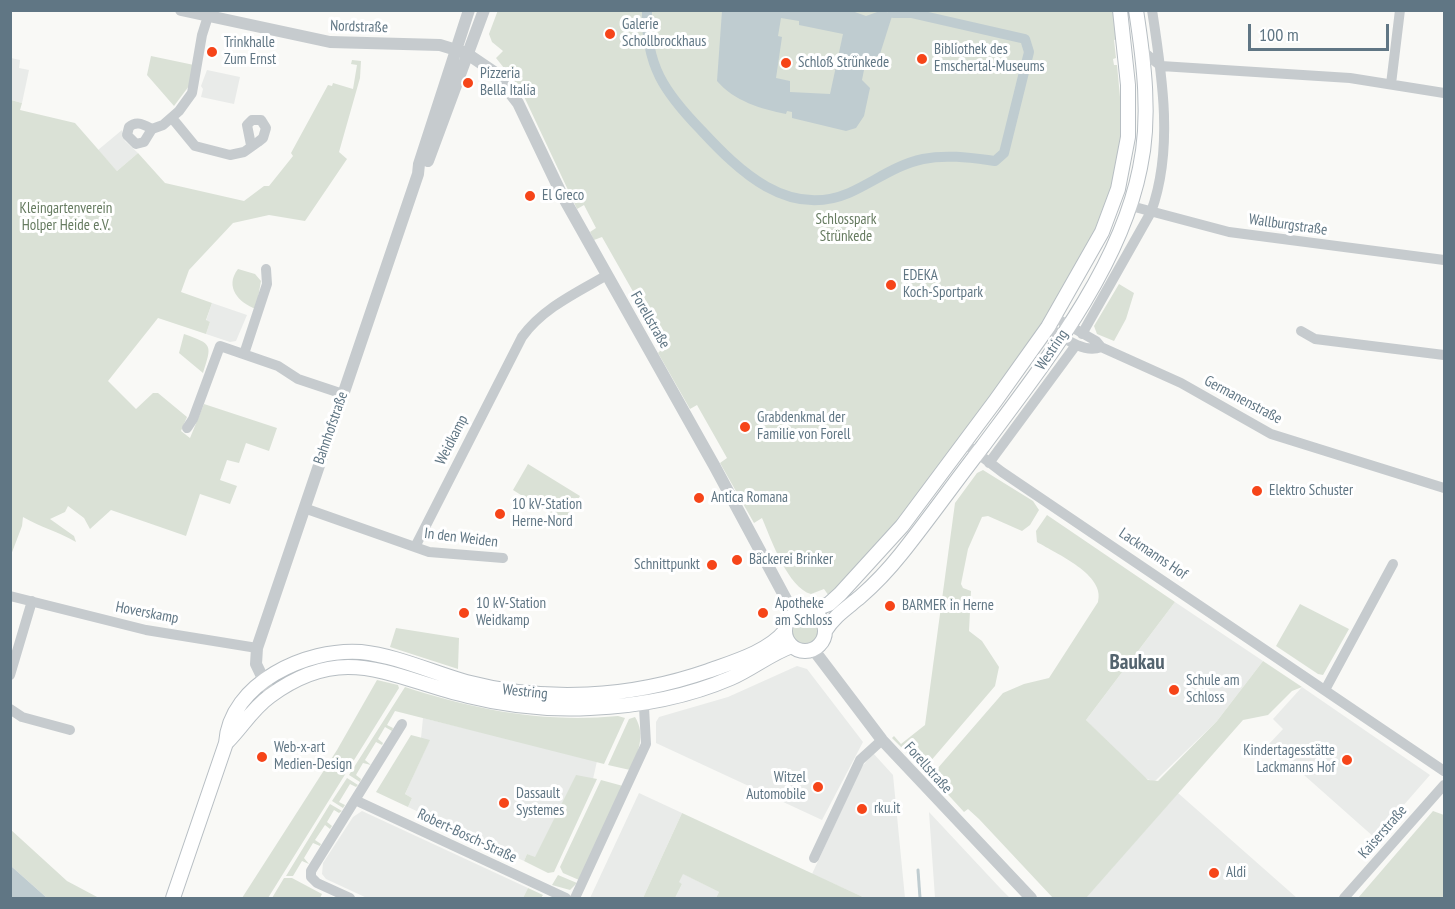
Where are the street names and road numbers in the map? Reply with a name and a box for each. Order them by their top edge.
street label: Nordstraße [330,17,388,37]
street label: Wallburgstraße [1248,211,1328,239]
street label: Forellstraße [627,288,673,352]
street label: Westring [1032,326,1072,374]
street label: Germanenstraße [1201,372,1285,428]
street label: Bahnhofstraße [310,389,352,467]
street label: Weidkamp [432,412,472,468]
street label: In den Weiden [423,525,499,551]
street label: Lackmanns Hof [1115,525,1191,583]
street label: Hoverskamp [114,598,180,628]
street label: Westring [502,681,548,703]
street label: Forellstraße [900,739,956,797]
street label: Kaiserstraße [1355,802,1411,862]
street label: Robert-Bosch-Straße [414,805,520,867]

